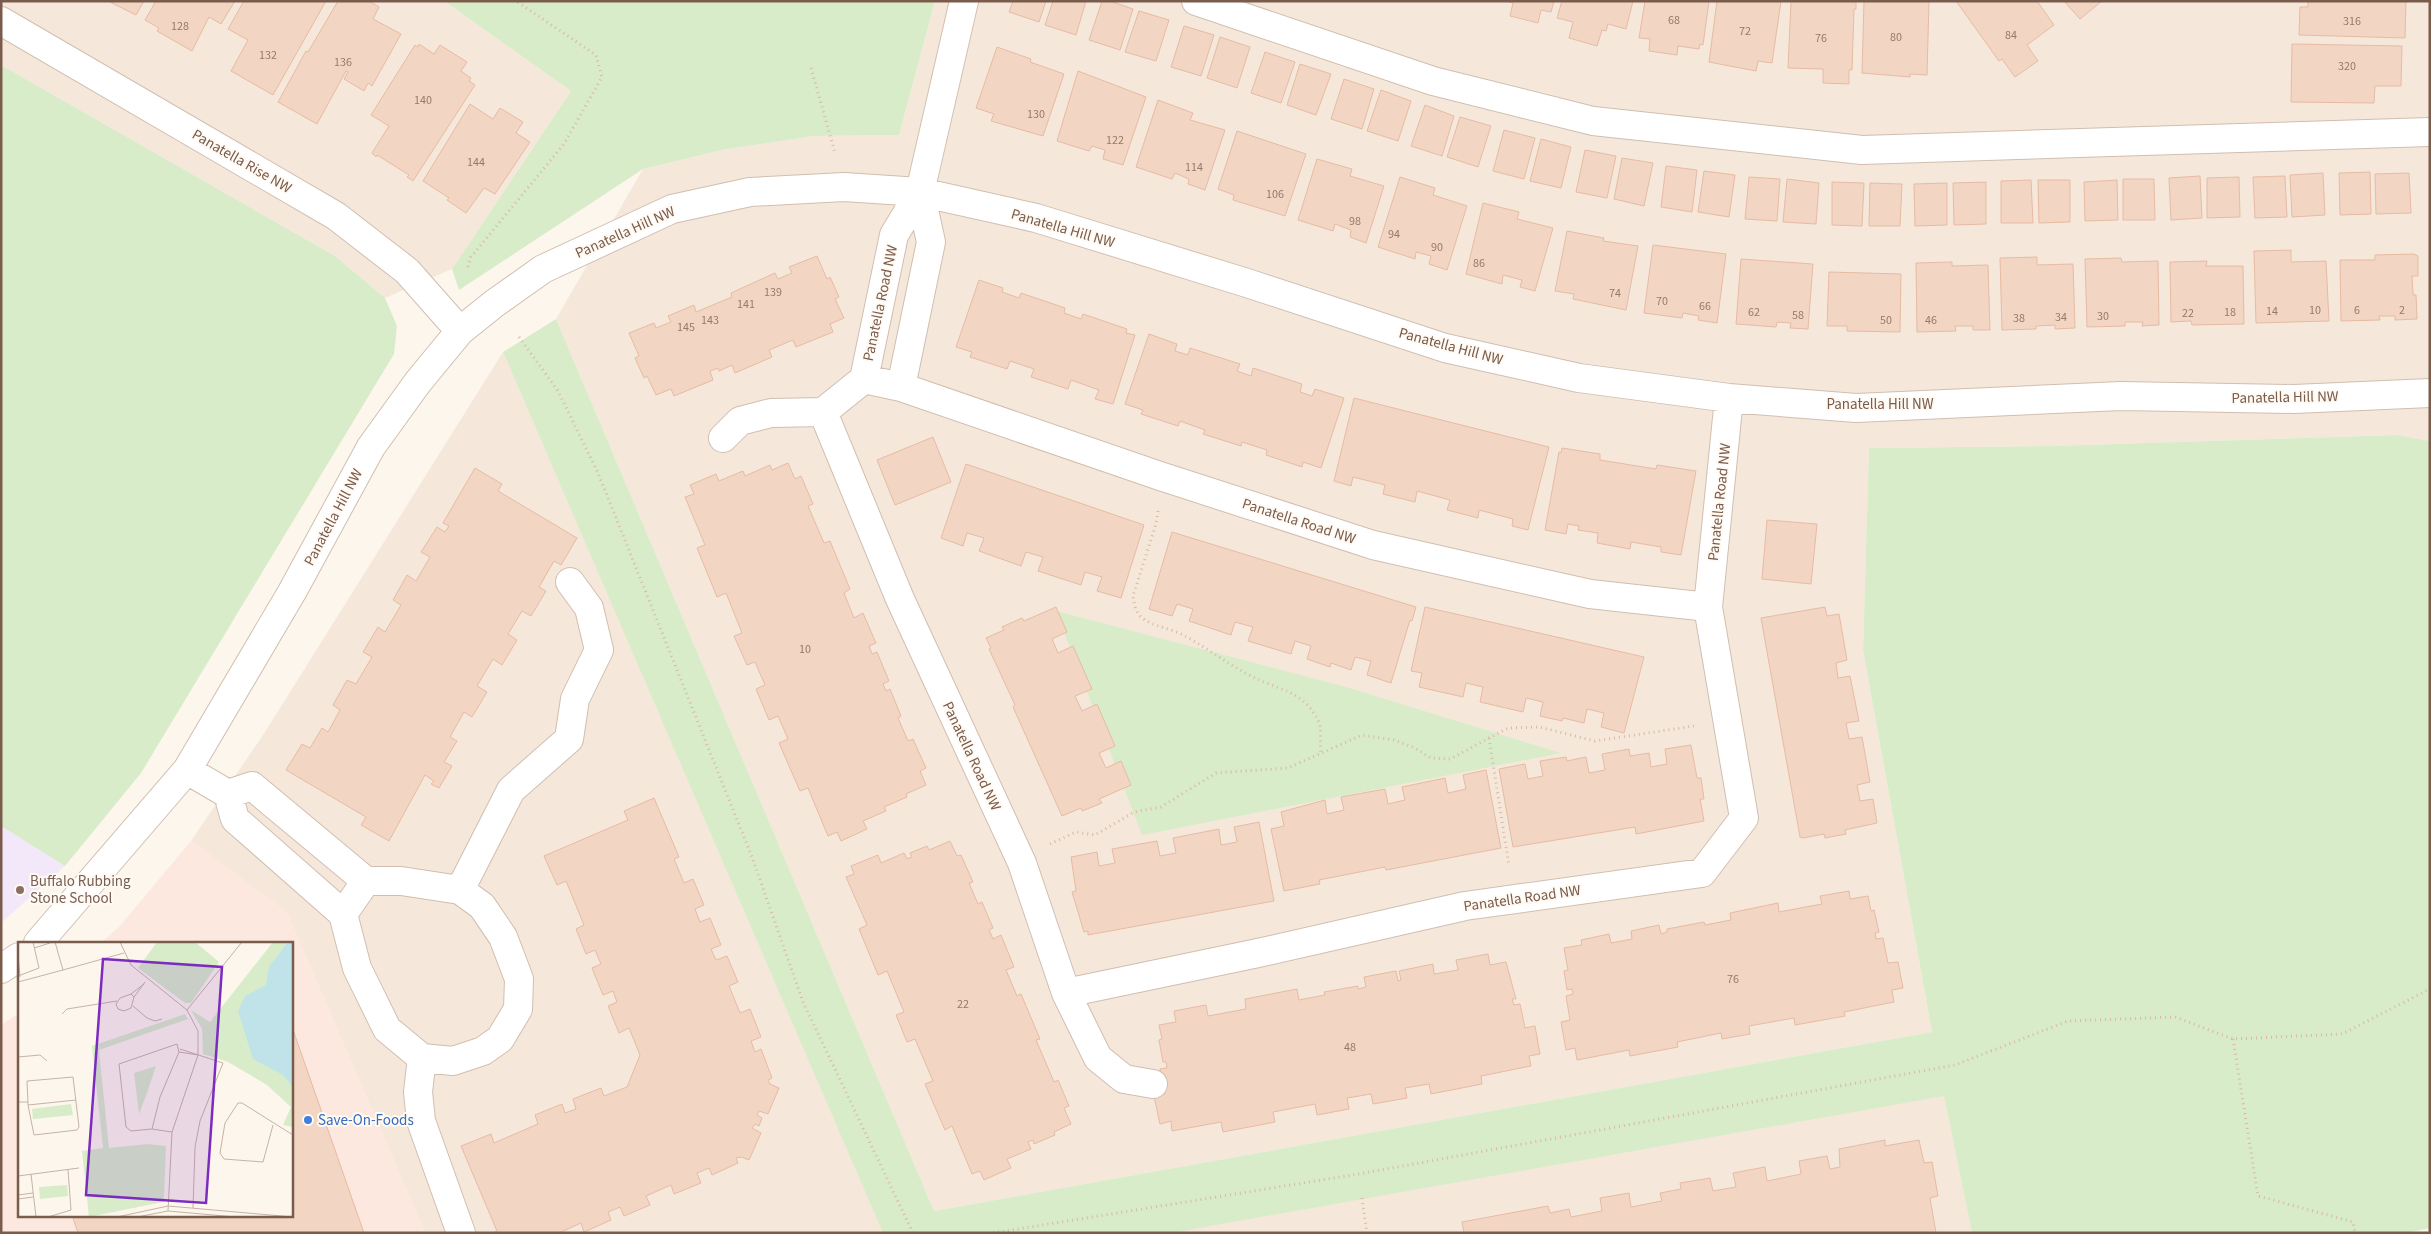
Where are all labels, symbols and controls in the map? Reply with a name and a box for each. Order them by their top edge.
house number: 68 [1668,12,1680,29]
house number: 316 [2343,13,2361,30]
house number: 128 [171,18,189,35]
house number: 72 [1739,23,1751,40]
house number: 84 [2005,27,2017,44]
house number: 80 [1890,29,1902,46]
house number: 76 [1815,30,1827,47]
house number: 132 [259,47,277,64]
house number: 136 [334,54,352,71]
house number: 320 [2338,58,2356,75]
house number: 140 [414,92,432,109]
house number: 130 [1027,106,1045,123]
street label: Panatella Rise NW [188,124,296,199]
house number: 122 [1106,132,1124,149]
house number: 144 [467,154,485,171]
house number: 114 [1185,159,1203,176]
house number: 106 [1266,186,1284,203]
street label: Panatella Hill NW [572,201,679,264]
street label: Panatella Hill NW [1008,204,1117,253]
house number: 98 [1349,213,1361,230]
house number: 94 [1388,226,1400,243]
house number: 90 [1431,239,1443,256]
street label: Panatella Road NW [858,243,903,363]
house number: 86 [1473,255,1485,272]
house number: 139 [764,284,782,301]
house number: 74 [1609,285,1621,302]
house number: 70 [1656,293,1668,310]
house number: 141 [737,296,755,313]
house number: 66 [1699,298,1711,315]
house number: 10 [2309,302,2321,319]
house number: 6 [2354,302,2360,319]
house number: 2 [2399,302,2405,319]
house number: 14 [2266,303,2278,320]
house number: 62 [1748,304,1760,321]
house number: 18 [2224,304,2236,321]
house number: 22 [2182,305,2194,322]
house number: 58 [1792,307,1804,324]
house number: 30 [2097,308,2109,325]
house number: 34 [2055,309,2067,326]
house number: 38 [2013,310,2025,327]
house number: 143 [701,312,719,329]
house number: 50 [1880,312,1892,329]
house number: 46 [1925,312,1937,329]
house number: 145 [677,319,695,336]
street label: Panatella Hill NW [1396,322,1506,371]
street label: Panatella Hill NW [2231,386,2339,409]
street label: Panatella Hill NW [1826,394,1934,415]
street label: Panatella Road NW [1703,442,1736,562]
street label: Panatella Hill NW [299,465,368,569]
street label: Panatella Road NW [1239,493,1358,550]
house number: 10 [799,641,811,658]
street label: Panatella Road NW [937,698,1006,814]
place label: Buffalo Rubbing Stone School [30,871,131,909]
street label: Panatella Road NW [1462,880,1582,917]
marker: Buffalo Rubbing Stone School [14,884,26,896]
inset map [18,942,292,1216]
house number: 76 [1727,971,1739,988]
house number: 22 [957,996,969,1013]
house number: 48 [1344,1039,1356,1056]
place label: Save-On-Foods [318,1110,414,1131]
marker: Save-On-Foods [302,1114,314,1126]

